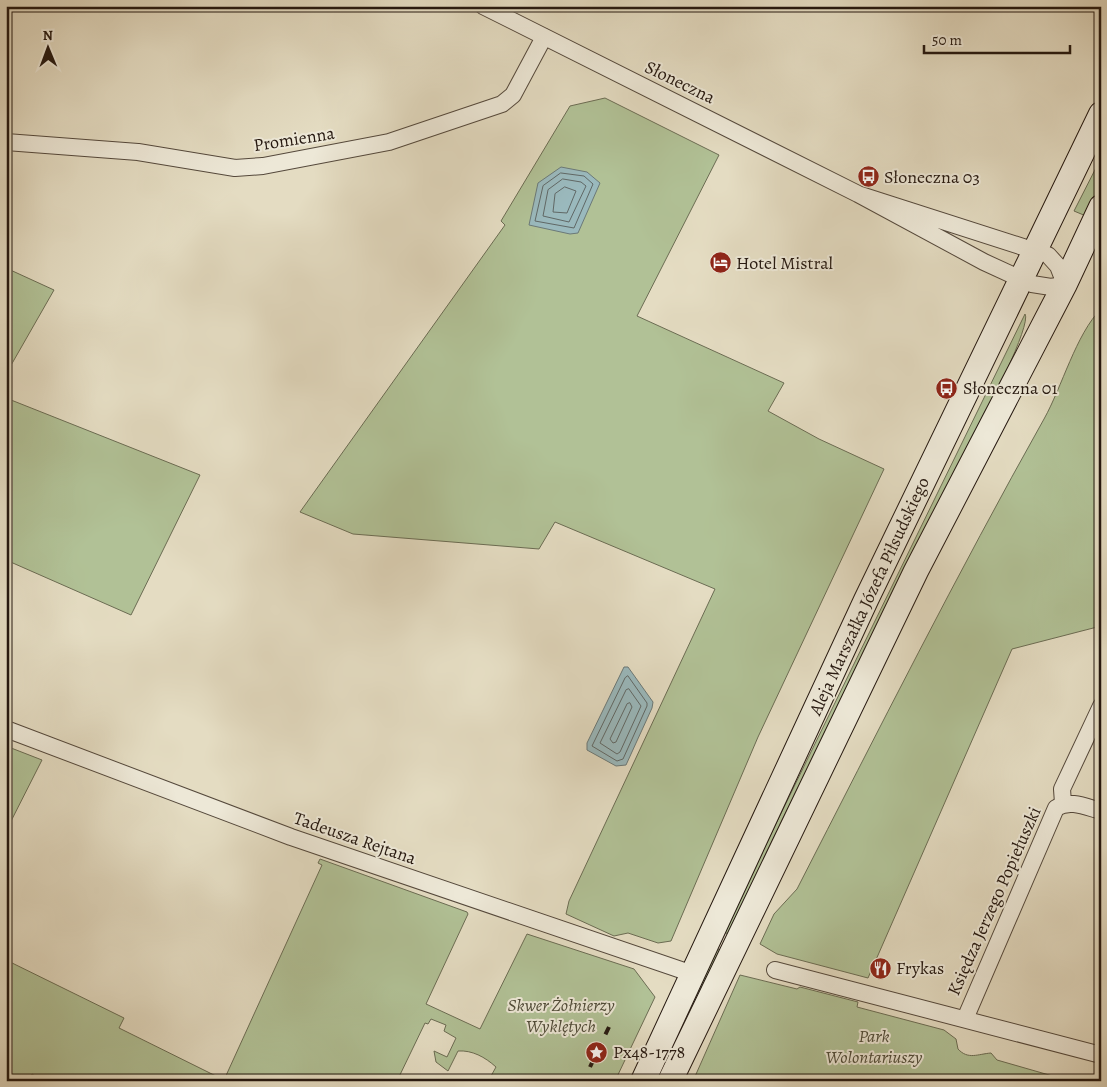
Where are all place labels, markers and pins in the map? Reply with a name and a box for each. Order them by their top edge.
bus stop icon: Słoneczna 03 [856,165,880,189]
place label: Słoneczna 03 [884,165,980,189]
hotel icon: Hotel Mistral [708,251,732,275]
place label: Hotel Mistral [736,251,834,275]
bus stop icon: Słoneczna 01 [935,376,959,400]
place label: Słoneczna 01 [963,376,1058,400]
restaurant icon: Frykas [868,956,892,980]
place label: Frykas [896,956,944,980]
place icon: Px48-1778 [585,1040,609,1064]
place label: Px48-1778 [613,1040,685,1064]

